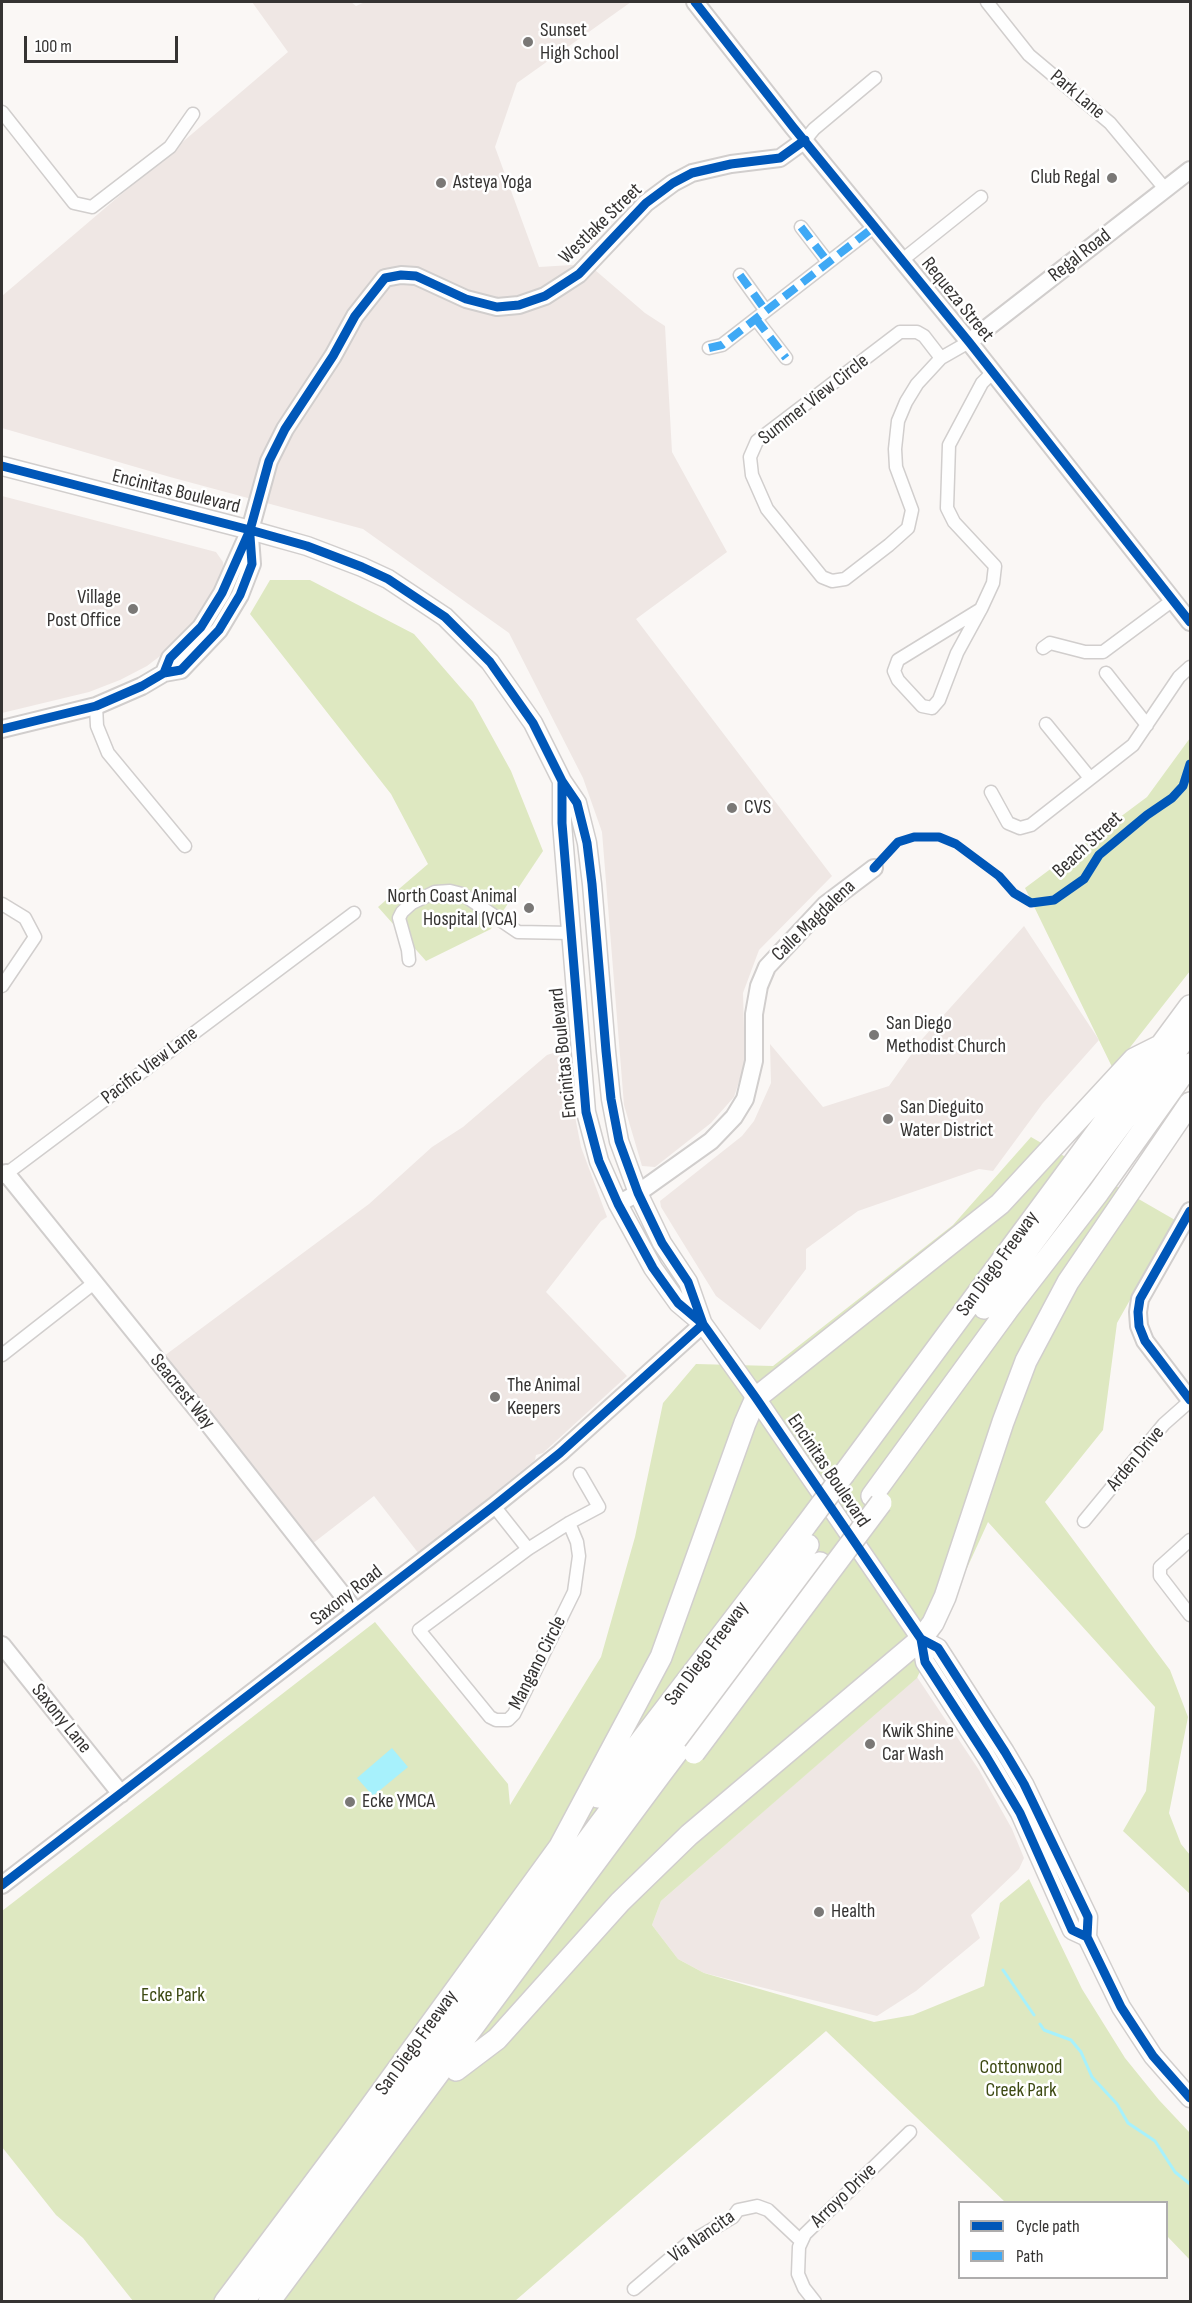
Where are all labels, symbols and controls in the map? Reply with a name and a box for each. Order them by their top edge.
place label: Sunset High School [540,19,619,66]
scale bar [27,24,182,62]
marker: Sunset High School [521,35,535,49]
text: 100 m [35,36,72,57]
street label: Park Lane [1045,65,1109,125]
place label: Club Regal [1031,166,1100,190]
place label: Asteya Yoga [453,171,532,195]
marker: Club Regal [1105,171,1119,185]
marker: Asteya Yoga [434,176,448,190]
street label: Westlake Street [554,178,648,270]
street label: Regal Road [1044,224,1116,288]
street label: Requeza Street [916,253,998,347]
street label: Summer View Circle [754,350,874,450]
street label: Encinitas Boulevard [110,465,242,519]
place label: Village Post Office [47,586,121,633]
marker: Village Post Office [126,602,140,616]
place label: CVS [744,796,771,820]
marker: CVS [725,801,739,815]
street label: Beach Street [1048,807,1128,883]
street label: Calle Magdalena [767,875,861,967]
place label: North Coast Animal Hospital (VCA) [387,885,517,932]
marker: North Coast Animal Hospital (VCA) [522,901,536,915]
street label: Encinitas Boulevard [545,987,583,1119]
place label: San Diego Methodist Church [886,1012,1006,1059]
street label: Pacific View Lane [97,1022,203,1110]
marker: San Diego Methodist Church [867,1028,881,1042]
place label: San Dieguito Water District [900,1096,993,1143]
marker: San Dieguito Water District [881,1112,895,1126]
street label: San Diego Freeway [952,1207,1044,1321]
street label: Seacrest Way [144,1350,220,1434]
place label: The Animal Keepers [507,1374,580,1421]
marker: The Animal Keepers [488,1390,502,1404]
street label: Encinitas Boulevard [781,1410,875,1532]
street label: Arden Drive [1102,1422,1170,1496]
street label: Saxony Road [306,1561,388,1631]
street label: San Diego Freeway [660,1597,754,1711]
street label: Mangano Circle [504,1612,572,1714]
street label: Saxony Lane [26,1679,96,1759]
place label: Kwik Shine Car Wash [882,1720,954,1767]
marker: Kwik Shine Car Wash [863,1737,877,1751]
place label: Ecke YMCA [362,1790,435,1814]
marker: Ecke YMCA [343,1795,357,1809]
place label: Health [831,1900,875,1924]
marker: Health [812,1905,826,1919]
park label: Ecke Park [141,1984,205,2008]
street label: San Diego Freeway [371,1986,463,2100]
park label: Cottonwood Creek Park [980,2056,1062,2103]
street label: Arroyo Drive [806,2159,882,2233]
legend [958,2201,1168,2279]
street label: Via Nancita [664,2206,740,2268]
text: Cycle path [1016,2216,1080,2237]
text: Path [1016,2246,1044,2267]

